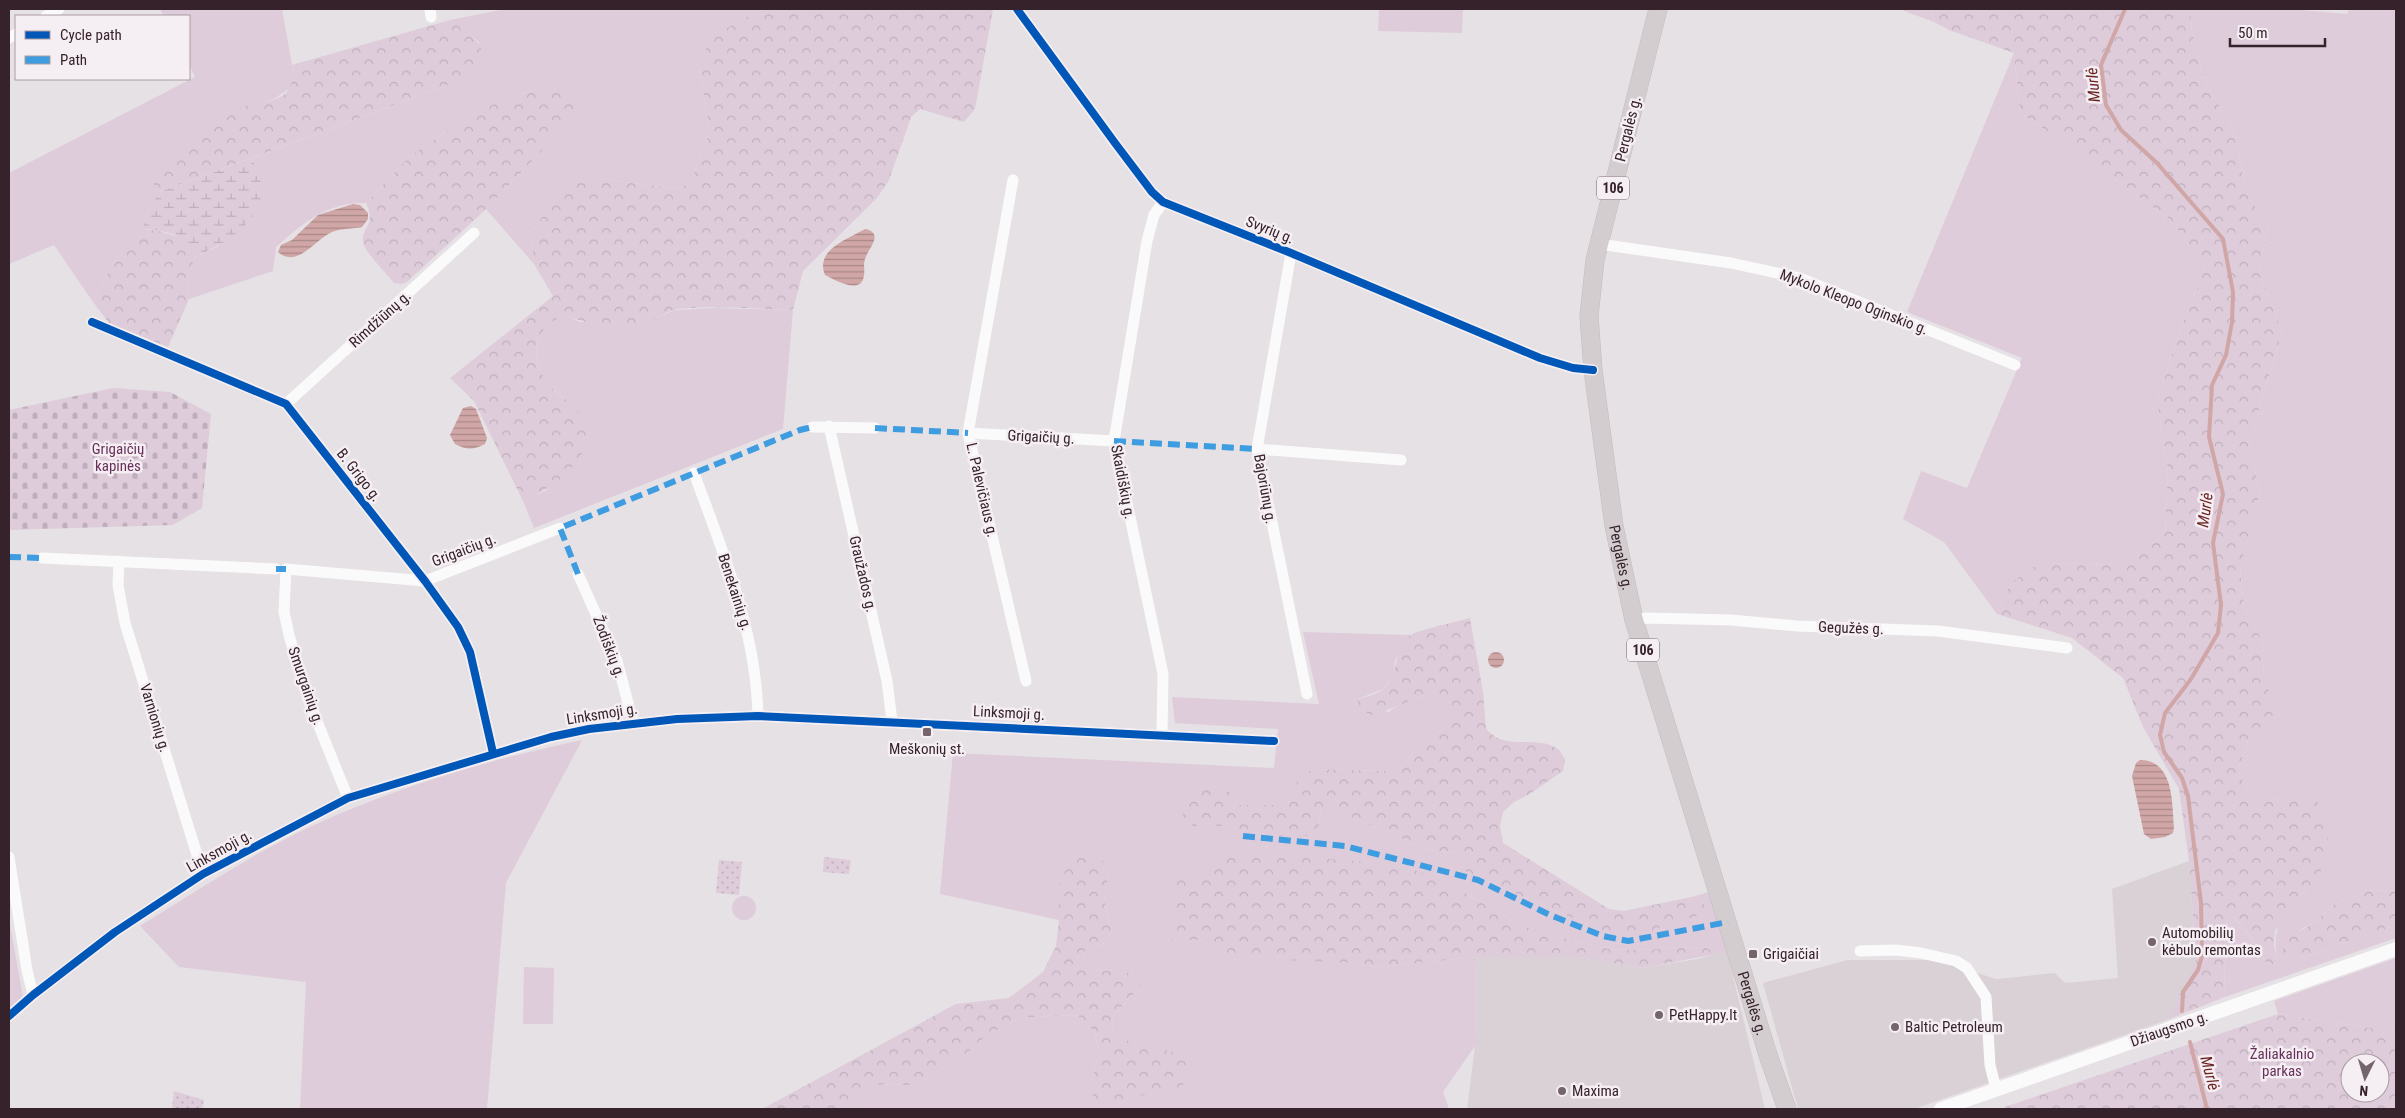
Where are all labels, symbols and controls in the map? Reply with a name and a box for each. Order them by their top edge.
legend [15,15,190,80]
scale bar [2230,15,2325,47]
text: 50 m [2238,24,2268,42]
text: Cycle path [60,26,122,44]
text: Path [60,51,87,69]
water label: Murlė [2082,67,2104,103]
street label: Pergalės g. [1611,95,1645,163]
road number: 106 [1597,177,1629,200]
street label: Svyrių g. [1243,212,1297,248]
street label: Mykolo Kleopo Oginskio g. [1777,265,1931,339]
street label: Rimdžiūnų g. [345,287,415,351]
street label: Grigaičių g. [1007,426,1075,448]
park label: Grigaičių kapinės [92,440,144,475]
street label: L. Palevičiaus g. [962,441,1002,539]
street label: Skaidiškių g. [1107,443,1139,521]
street label: B. Grigo g. [333,445,385,505]
street label: Bajoriūnų g. [1250,453,1280,525]
water label: Murlė [2193,491,2217,529]
street label: Pergalės g. [1605,523,1636,592]
street label: Grigaičių g. [429,530,499,570]
street label: Graužados g. [845,534,881,614]
street label: Benekainių g. [714,551,756,633]
street label: Žodiškių g. [589,613,629,681]
street label: Gegužės g. [1818,618,1884,638]
road number: 106 [1627,638,1659,662]
street label: Smurgainių g. [284,645,328,727]
street label: Varnionių g. [136,682,174,754]
street label: Linksmoji g. [565,699,639,729]
street label: Linksmoji g. [973,702,1045,724]
marker: Meškonių st. [921,726,933,738]
place label: Meškonių st. [889,740,965,758]
street label: Linksmoji g. [183,826,255,876]
place label: Automobilių kėbulo remontas [2162,924,2261,959]
marker: Automobilių kėbulo remontas [2146,936,2158,948]
place label: Grigaičiai [1763,945,1819,963]
marker: Grigaičiai [1747,948,1759,960]
street label: Pergalės g. [1734,969,1771,1038]
place label: PetHappy.lt [1669,1006,1737,1024]
street label: Džiaugsmo g. [2128,1007,2210,1051]
marker: PetHappy.lt [1653,1009,1665,1021]
place label: Baltic Petroleum [1905,1018,2003,1036]
marker: Baltic Petroleum [1889,1021,1901,1033]
park label: Žaliakalnio parkas [2250,1045,2314,1080]
north arrow [2340,1053,2390,1103]
water label: Murlė [2196,1054,2224,1092]
place label: Maxima [1572,1082,1619,1100]
text: N [2359,1083,2369,1099]
marker: Maxima [1556,1085,1568,1097]

